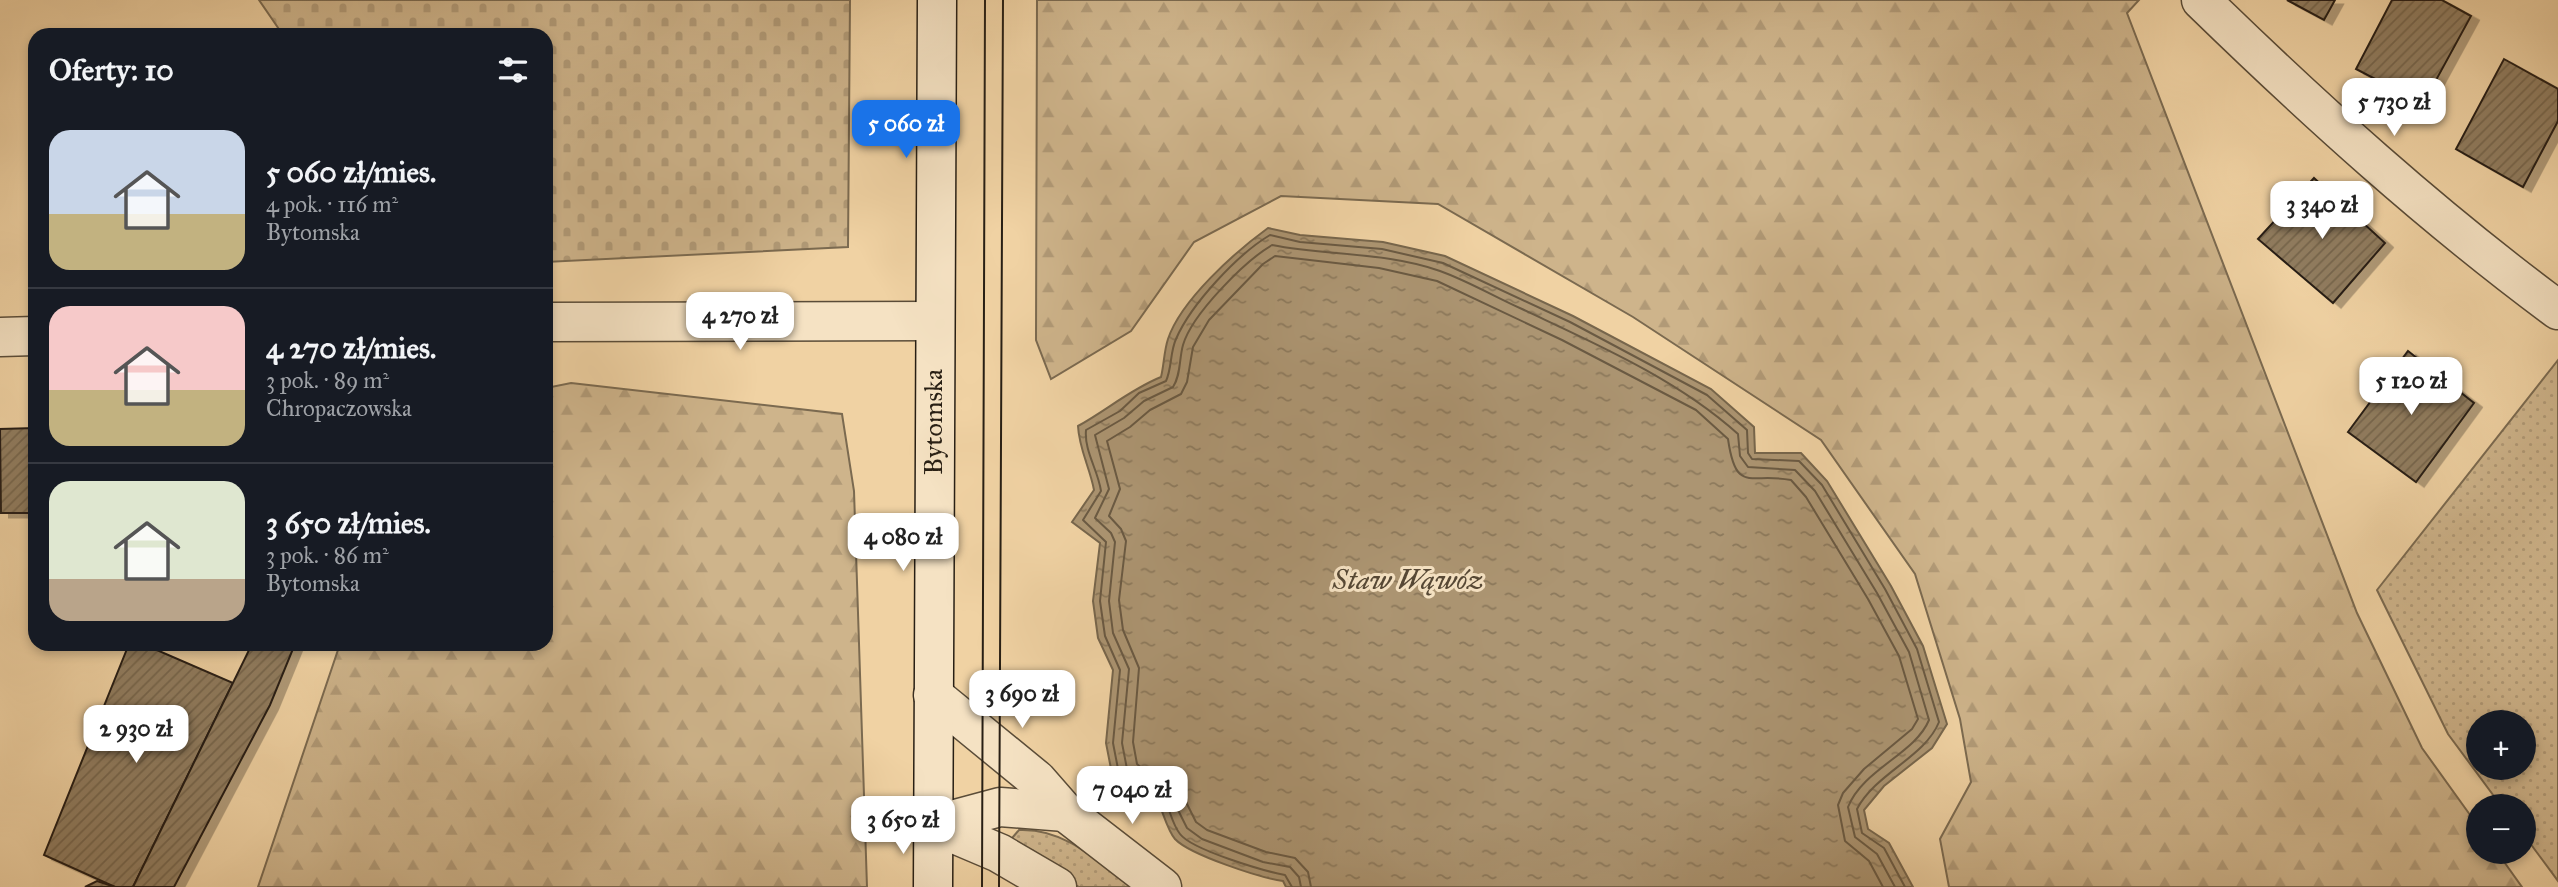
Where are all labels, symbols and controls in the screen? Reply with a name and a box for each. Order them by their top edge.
icon: filters [494,51,532,89]
text: Oferty: 10 [49,52,174,88]
pin: 5 730 zł [2322,78,2466,138]
text: 5 730 zł [2358,87,2430,115]
pin: 5 060 zł [834,100,978,160]
text: 5 060 zł [868,109,944,137]
text: 5 060 zł/mies. [266,154,436,190]
icon: home [105,158,189,242]
pin: 3 340 zł [2250,182,2394,241]
text: 4 pok. · 116 m² [266,190,398,218]
text: 3 340 zł [2286,190,2358,218]
text: Bytomska [266,218,360,246]
pin: 4 270 zł [668,292,812,352]
text: 4 270 zł [702,301,778,329]
text: 4 270 zł/mies. [266,330,436,366]
icon: home [105,334,189,418]
pin: 5 120 zł [2339,358,2483,417]
text: 3 pok. · 89 m² [266,366,389,394]
text: 5 120 zł [2375,366,2447,394]
street label: Bytomska [917,369,949,475]
text: Chropaczowska [266,394,412,422]
text: 3 650 zł/mies. [266,505,431,541]
icon: home [105,509,189,593]
pin: 4 080 zł [831,514,975,573]
text: 4 080 zł [864,522,942,550]
text: 3 pok. · 86 m² [266,541,389,569]
water label: Staw Wąwóz [1332,562,1483,597]
text: Bytomska [266,569,360,597]
pin: 3 690 zł [950,670,1094,730]
text: 3 690 zł [985,679,1059,707]
pin: 2 930 zł [64,706,208,765]
map controls [2466,710,2536,864]
button: + [2466,710,2536,780]
text: 2 930 zł [99,714,173,742]
pin: 7 040 zł [1060,766,1204,826]
text: 7 040 zł [1093,775,1171,803]
button: − [2466,794,2536,864]
pin: 3 650 zł [831,796,975,856]
text: 3 650 zł [867,805,939,833]

